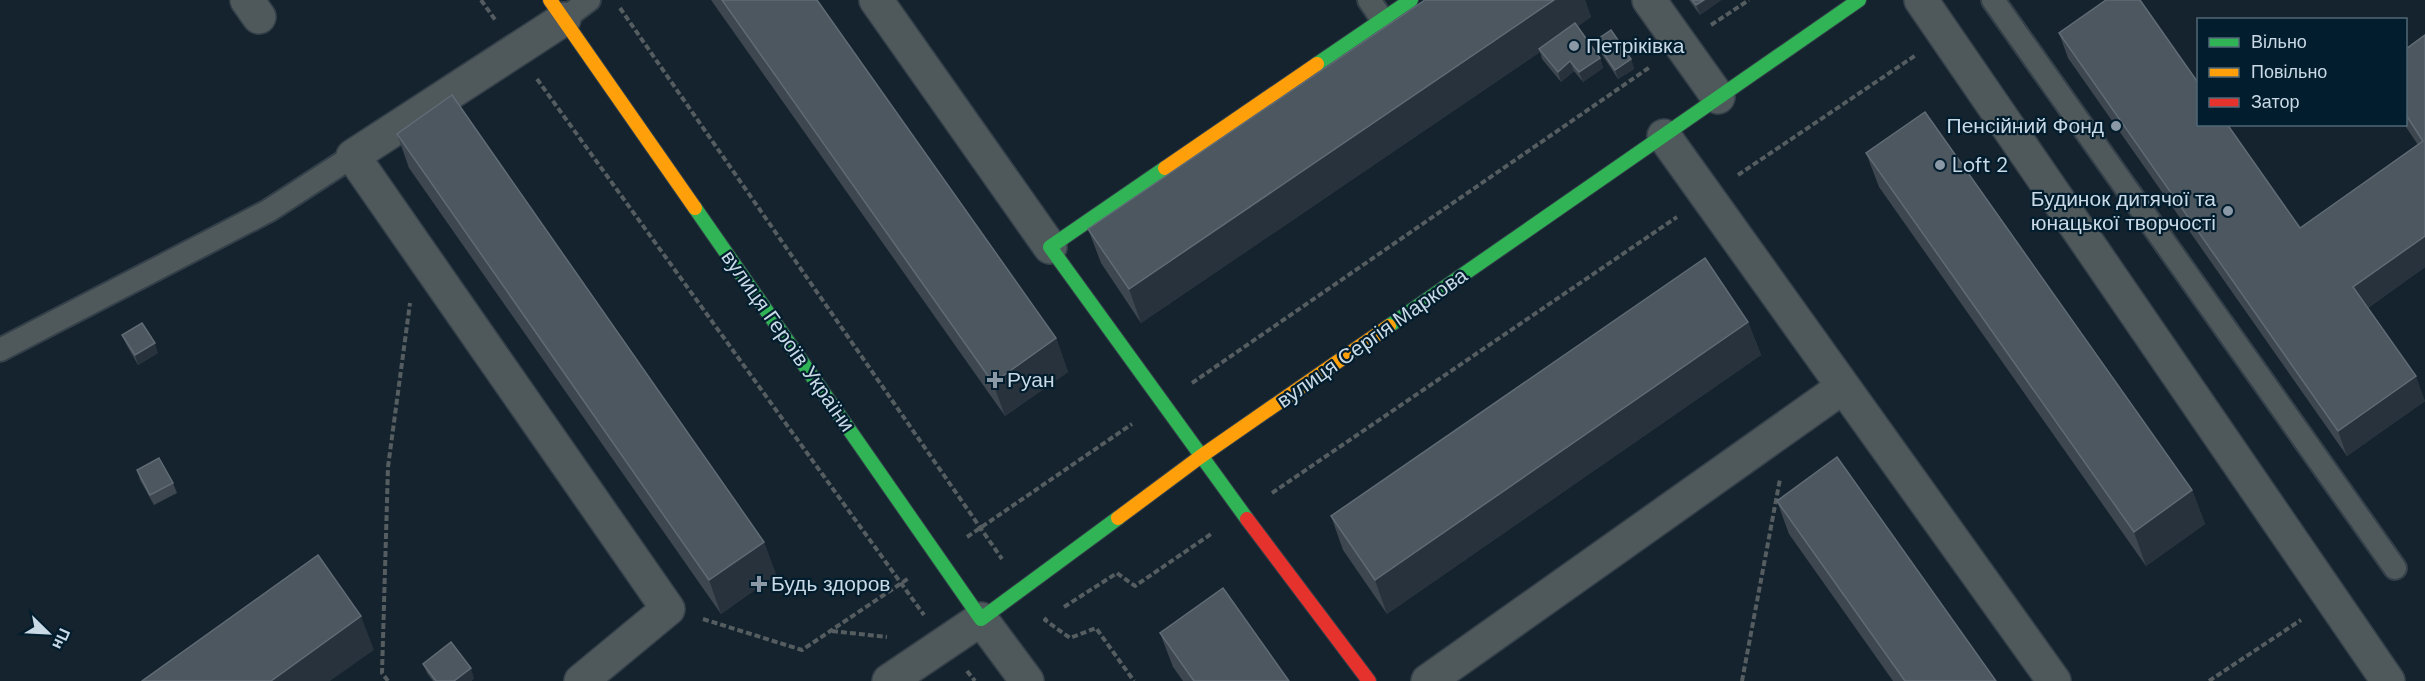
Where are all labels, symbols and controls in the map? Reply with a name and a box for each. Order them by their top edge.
legend [2197,18,2407,126]
text: Вільно [2251,30,2307,54]
place label: Петріківка [1586,32,1685,60]
marker: Петріківка [1567,39,1581,53]
text: Повільно [2251,60,2327,84]
text: Затор [2251,90,2300,114]
place label: Пенсійний Фонд [1947,112,2104,140]
marker: Пенсійний Фонд [2109,119,2123,133]
place label: Loft 2 [1952,151,2008,179]
marker: Loft 2 [1933,158,1947,172]
place label: Будинок дитячої та юнацької творчості [2031,185,2216,237]
marker: Будинок дитячої та юнацької творчості [2221,204,2235,218]
street label: вулиця Героїв України [715,245,861,437]
street label: вулиця Сергія Маркова [1271,261,1473,414]
place label: Руан [1007,366,1055,394]
marker: Руан [988,373,1002,387]
place label: Будь здоров [771,570,891,598]
marker: Будь здоров [752,577,766,591]
north arrow [18,603,78,663]
text: Пн [47,625,75,653]

